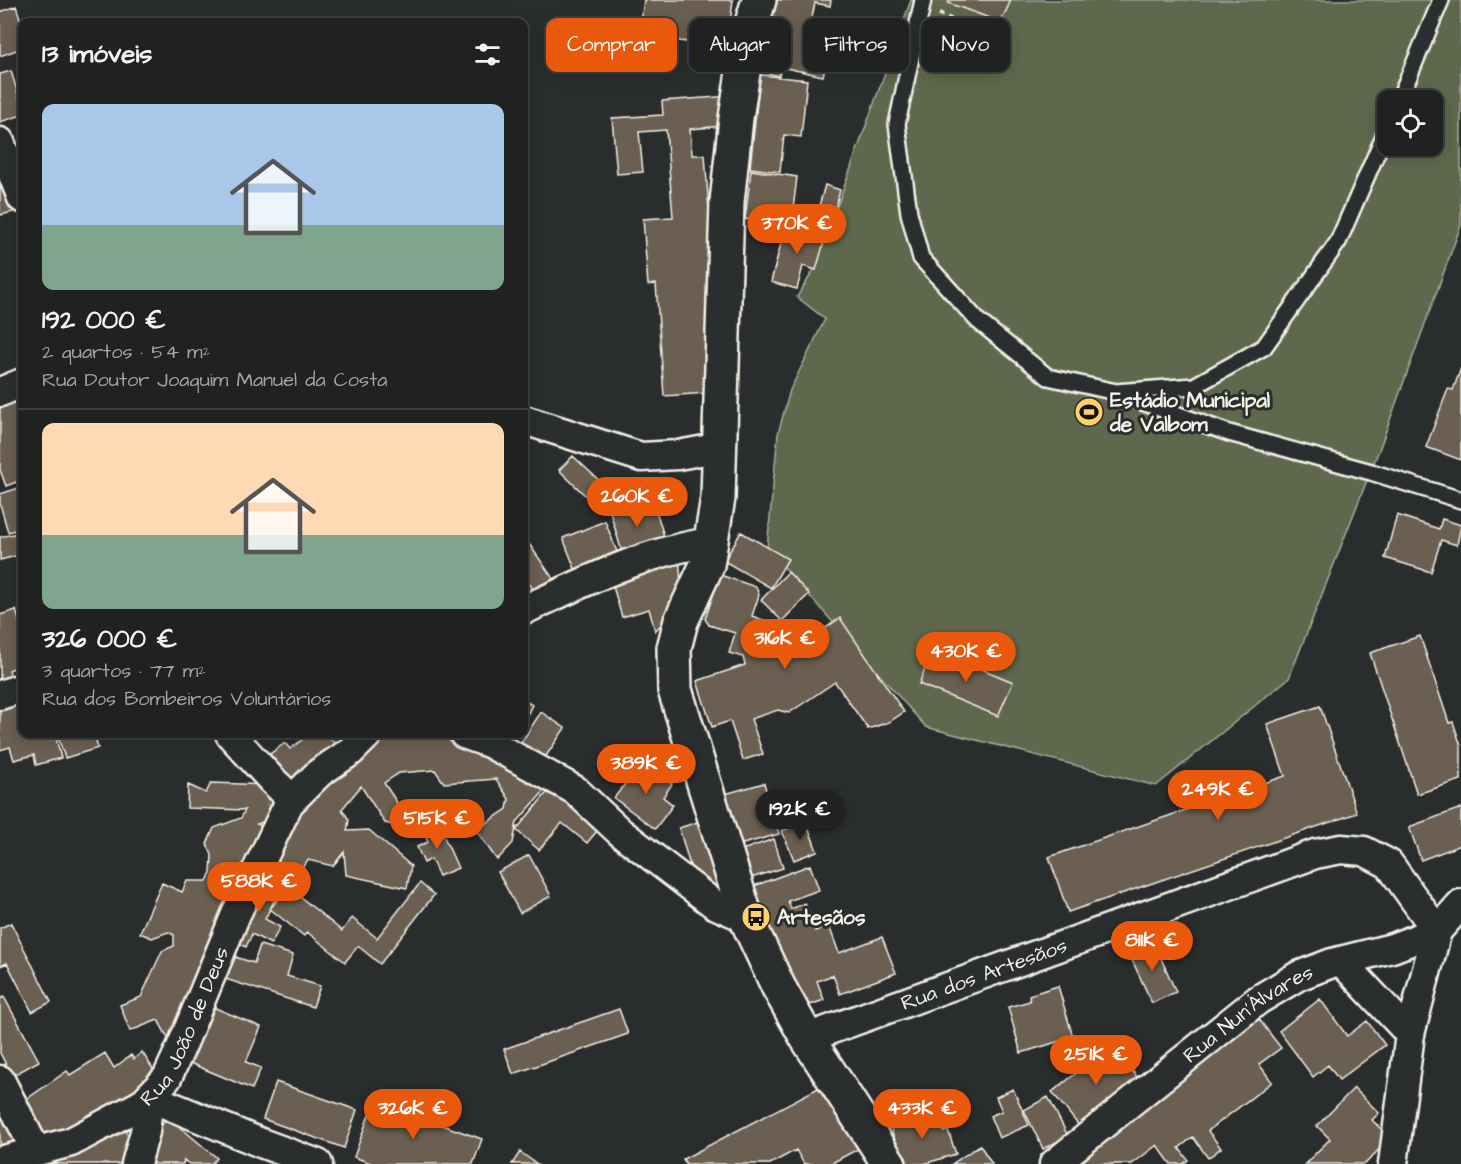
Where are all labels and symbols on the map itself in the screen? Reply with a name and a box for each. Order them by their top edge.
pin: 370K € [748,204,846,255]
place label: Estádio Municipal de Valbom [1109,386,1271,439]
sports icon: Estádio Municipal de Valbom [1073,396,1105,428]
pin: 260K € [588,477,686,528]
pin: 316K € [736,619,834,670]
pin: 430K € [917,632,1015,683]
pin: 389K € [597,744,695,795]
pin: 249K € [1169,770,1267,821]
pin: 192K € [751,790,849,841]
pin: 515K € [388,799,486,850]
pin: 588K € [210,862,308,913]
bus stop icon: Artesãos [740,901,772,933]
place label: Artesãos [777,903,866,932]
pin: 811K € [1103,921,1201,972]
street label: Rua dos Artesãos [897,931,1071,1017]
street label: Rua João de Deus [133,942,236,1112]
street label: Rua Nun'Álvares [1176,957,1317,1070]
pin: 251K € [1047,1035,1145,1086]
pin: 326K € [364,1089,462,1140]
pin: 433K € [873,1089,971,1140]

